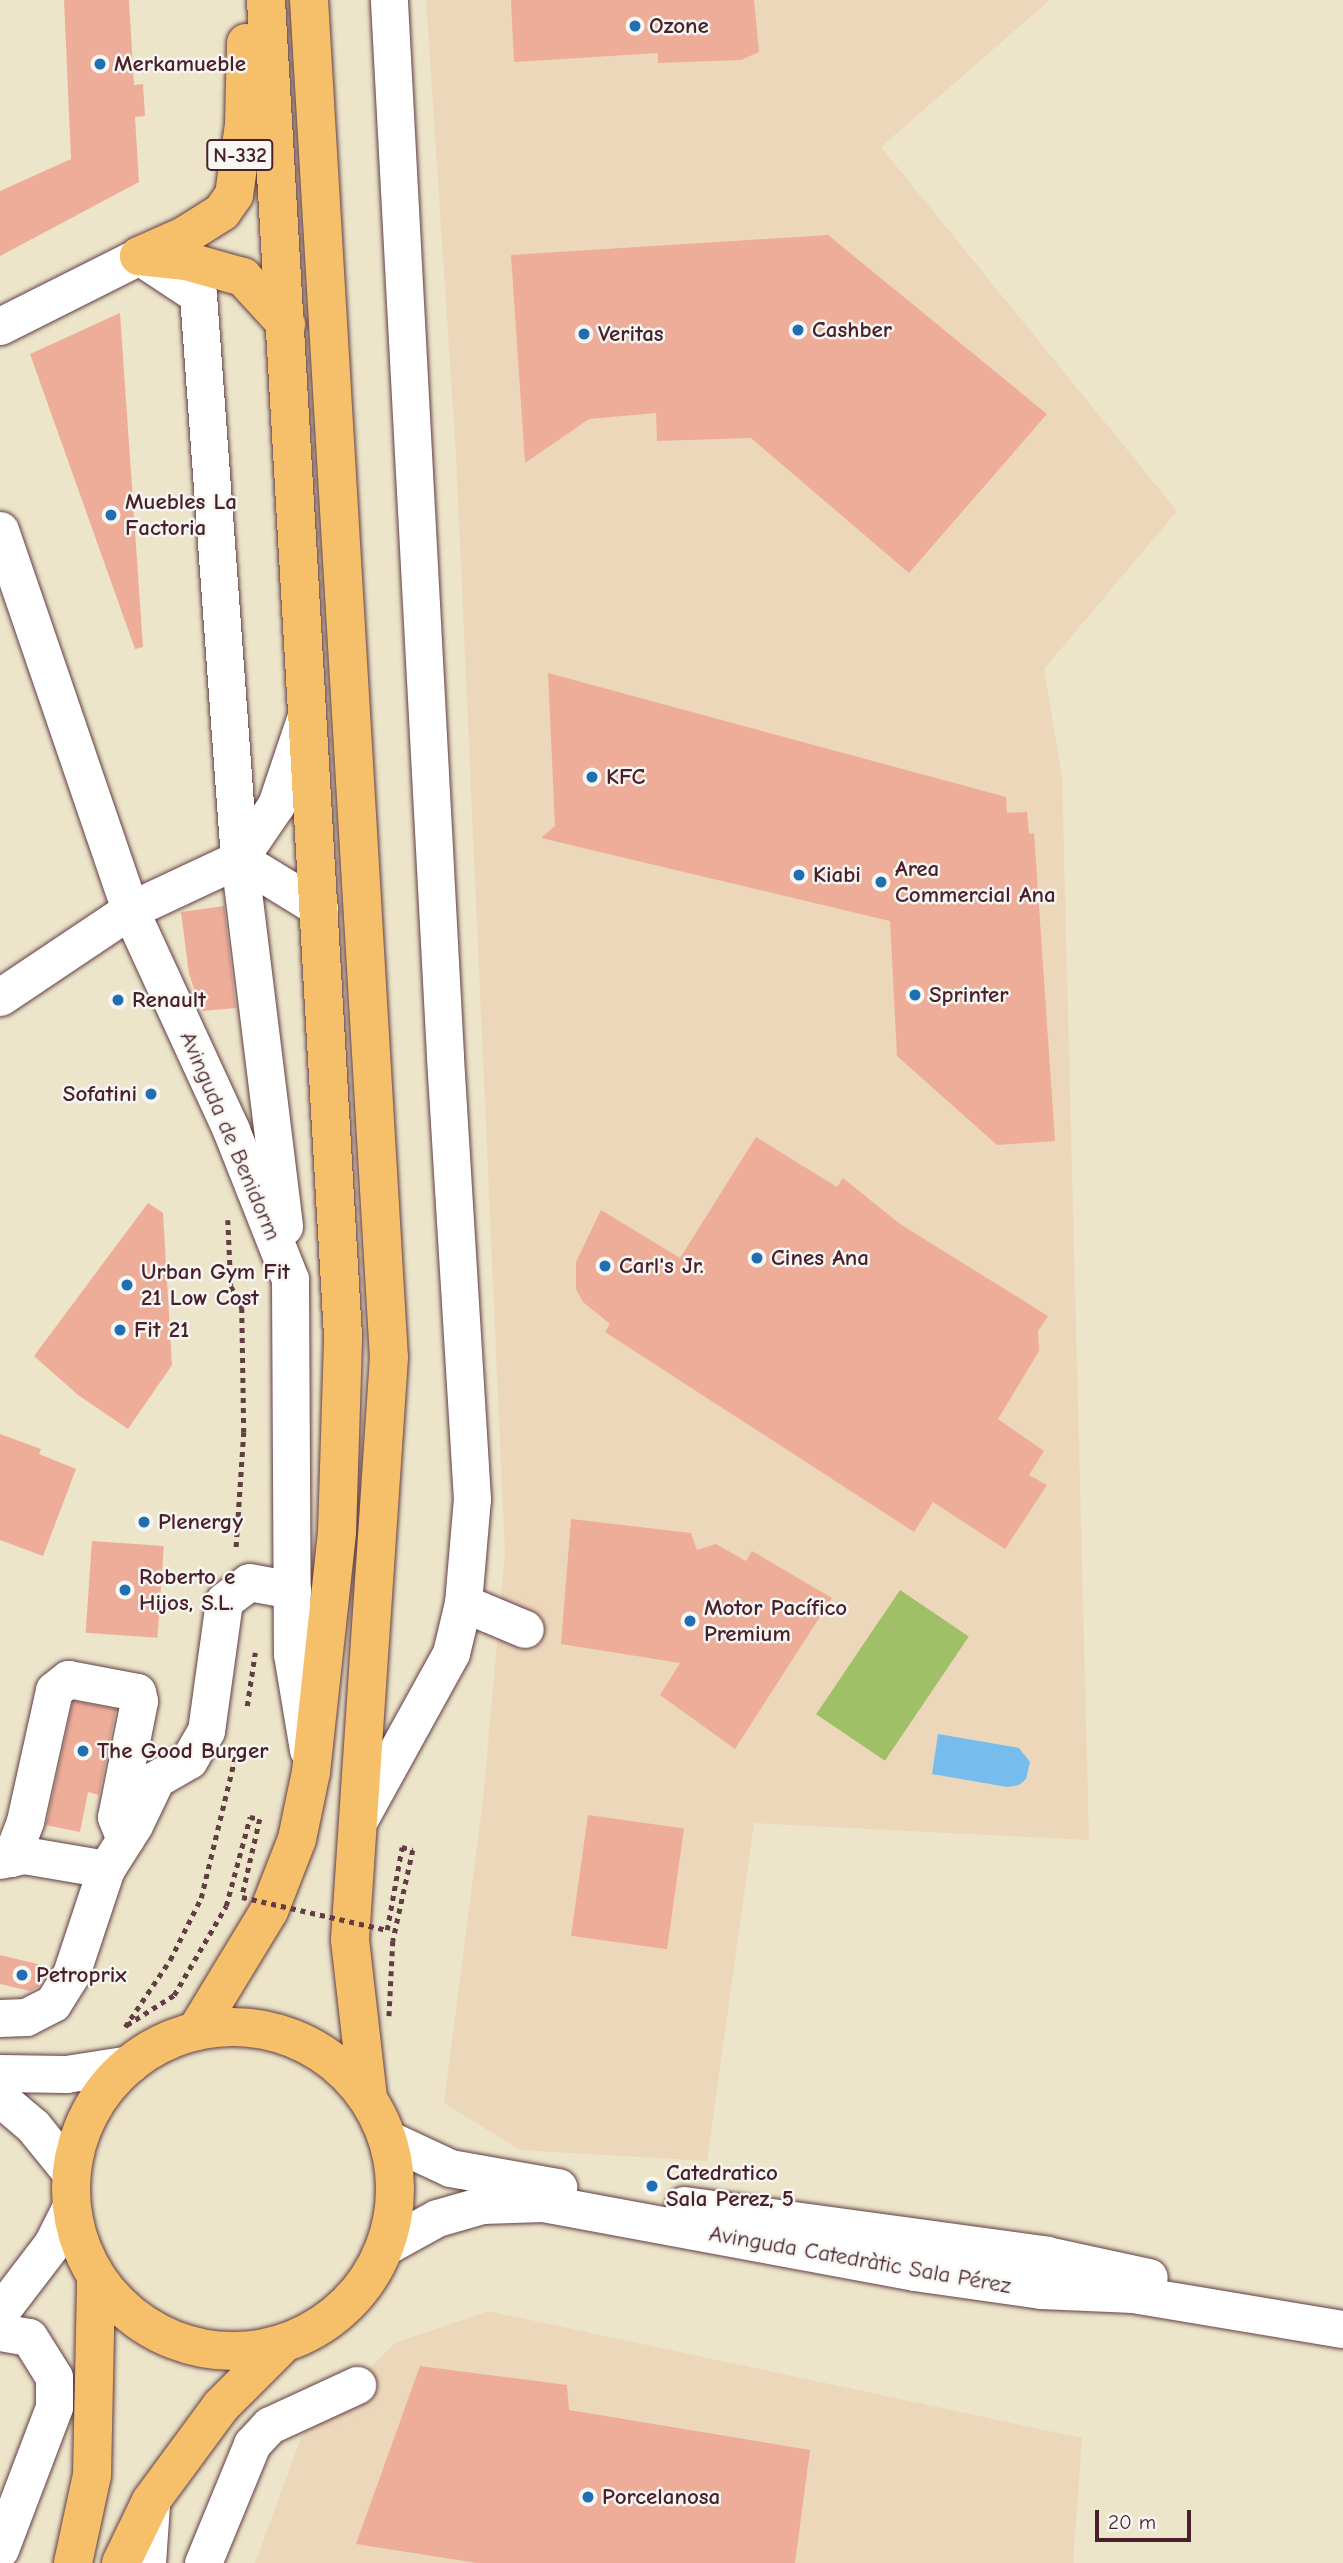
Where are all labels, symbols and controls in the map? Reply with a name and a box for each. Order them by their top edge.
place label: Ozone [649,12,709,40]
marker: Ozone [627,18,643,34]
place label: Merkamueble [114,50,246,78]
marker: Merkamueble [92,56,108,72]
road number: N-332 [205,138,275,172]
place label: Cashber [812,316,892,344]
place label: Veritas [598,320,664,348]
marker: Cashber [790,322,806,338]
marker: Veritas [576,326,592,342]
place label: Muebles La Factoria [125,488,237,542]
marker: Muebles La Factoria [103,507,119,523]
place label: KFC [606,763,645,791]
marker: KFC [584,769,600,785]
place label: Area Commercial Ana [895,855,1056,909]
place label: Kiabi [813,861,861,889]
marker: Kiabi [791,867,807,883]
marker: Area Commercial Ana [873,874,889,890]
place label: Sprinter [929,981,1008,1009]
place label: Renault [132,986,206,1014]
marker: Sprinter [907,987,923,1003]
marker: Renault [110,992,126,1008]
street label: Avinguda de Benidorm [173,1027,287,1245]
place label: Sofatini [63,1080,137,1108]
marker: Sofatini [143,1086,159,1102]
place label: Cines Ana [771,1244,869,1272]
marker: Cines Ana [749,1250,765,1266]
place label: Carl's Jr. [619,1252,704,1280]
place label: Urban Gym Fit 21 Low Cost [141,1258,290,1312]
marker: Carl's Jr. [597,1258,613,1274]
marker: Urban Gym Fit 21 Low Cost [119,1277,135,1293]
place label: Fit 21 [134,1316,189,1344]
marker: Fit 21 [112,1322,128,1338]
place label: Plenergy [158,1508,243,1536]
marker: Plenergy [136,1514,152,1530]
place label: Roberto e Hijos, S.L. [139,1563,235,1617]
marker: Roberto e Hijos, S.L. [117,1582,133,1598]
place label: Motor Pacífico Premium [704,1594,847,1648]
marker: Motor Pacífico Premium [682,1613,698,1629]
place label: The Good Burger [97,1737,269,1765]
marker: The Good Burger [75,1743,91,1759]
place label: Petroprix [36,1961,127,1989]
marker: Petroprix [14,1967,30,1983]
place label: Catedratico Sala Perez, 5 [666,2159,794,2213]
marker: Catedratico Sala Perez, 5 [644,2178,660,2194]
street label: Avinguda Catedràtic Sala Pérez [707,2220,1013,2300]
place label: Porcelanosa [602,2483,720,2511]
marker: Porcelanosa [580,2489,596,2505]
scale bar [1098,2496,1194,2540]
text: 20 m [1108,2510,1156,2534]

